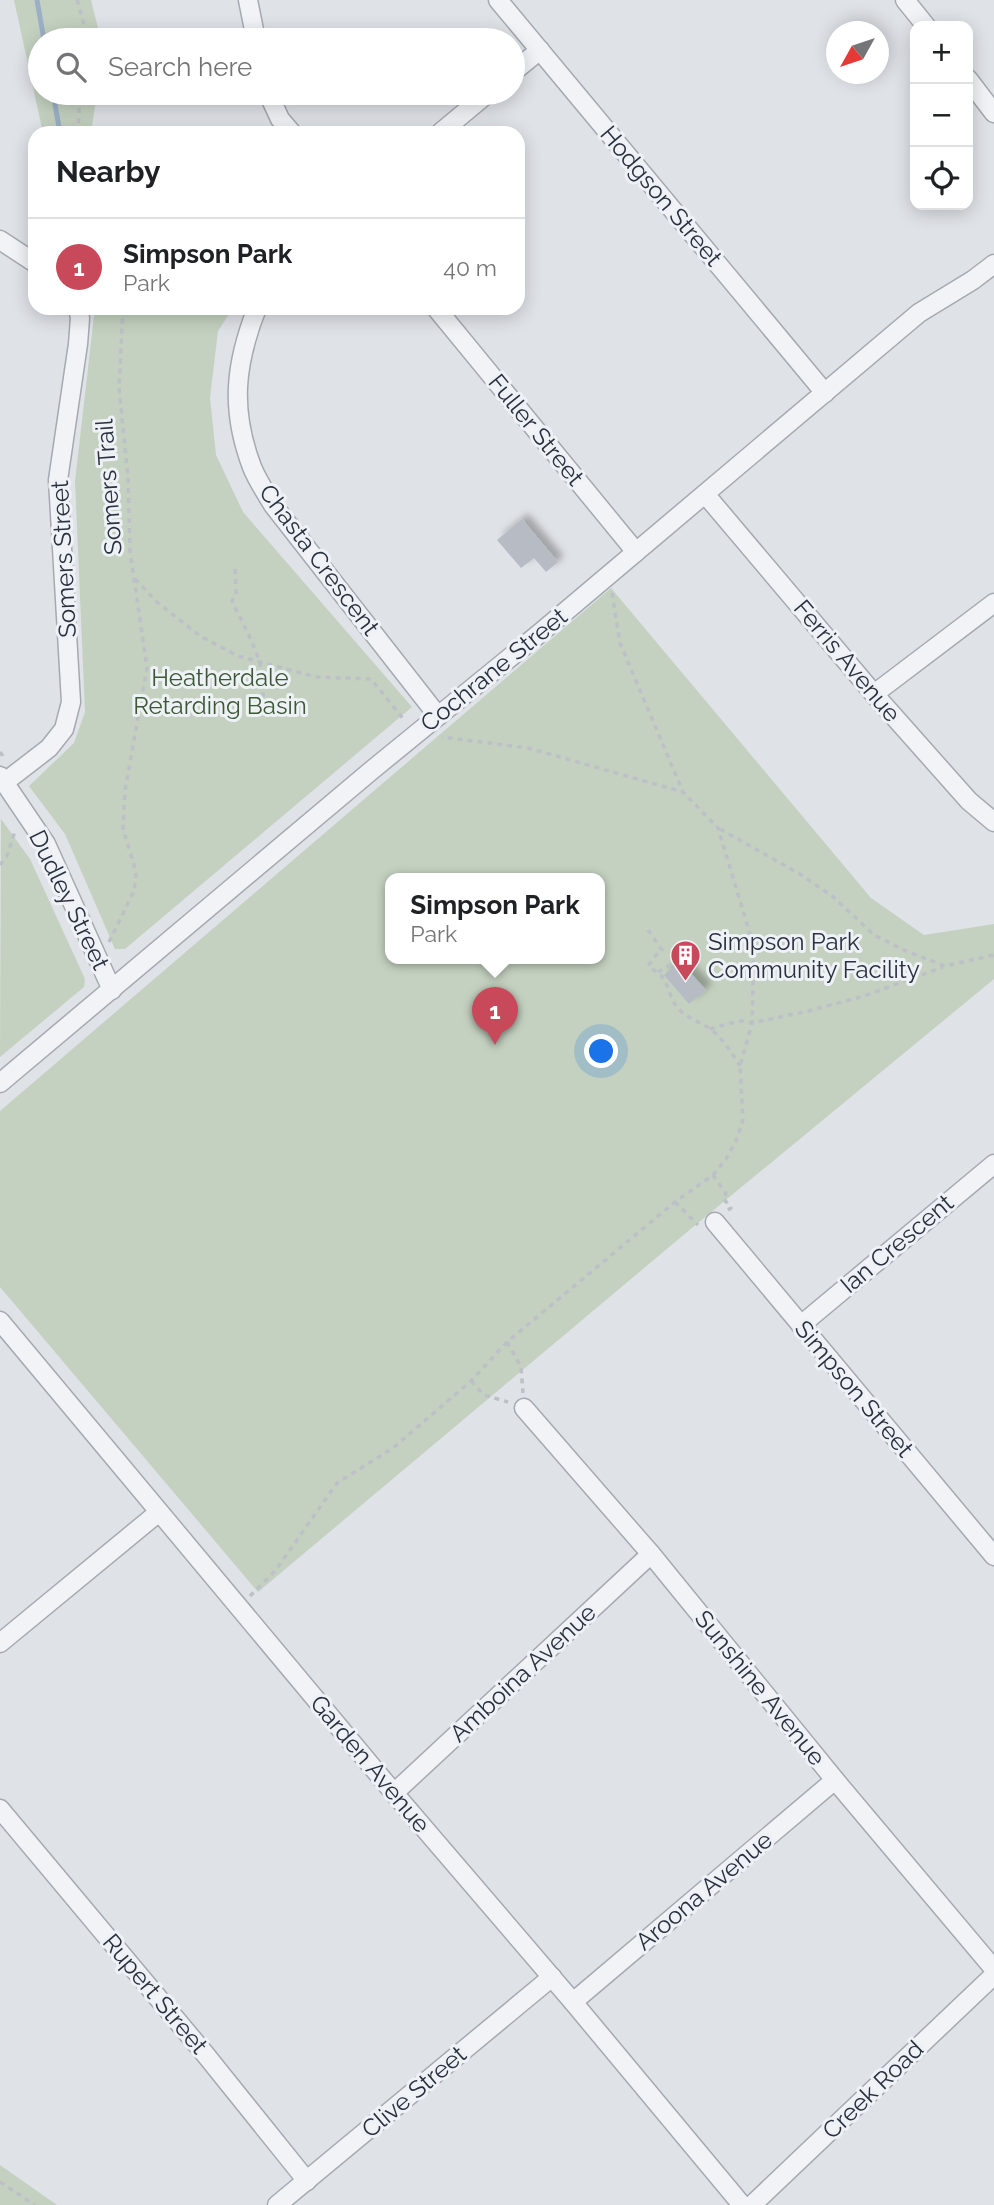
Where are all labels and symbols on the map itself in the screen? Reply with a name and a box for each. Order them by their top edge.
north arrow [826,21,889,84]
street label: Hodgson Street [594,120,728,272]
street label: Fuller Street [483,368,590,491]
street label: Somers Trail [89,418,128,556]
street label: Chasta Crescent [253,478,386,641]
street label: Somers Street [45,480,82,639]
street label: Ferris Avenue [788,594,907,728]
street label: Cochrane Street [415,602,573,738]
park label: Heatherdale Retarding Basin [133,663,307,720]
street label: Dudley Street [23,825,116,974]
place label: Simpson Park Community Facility [708,927,920,984]
building icon: Simpson Park Community Facility [668,939,702,983]
pin: 1 [472,987,518,1045]
your location [584,1034,618,1068]
street label: Ian Crescent [834,1188,959,1299]
street label: Simpson Street [789,1315,920,1463]
street label: Amboina Avenue [444,1597,602,1748]
street label: Sunshine Avenue [689,1604,832,1771]
street label: Garden Avenue [304,1689,436,1838]
street label: Aroona Avenue [629,1825,778,1956]
street label: Rupert Street [97,1928,214,2060]
street label: Creek Road [816,2034,929,2145]
street label: Clive Street [356,2040,472,2144]

